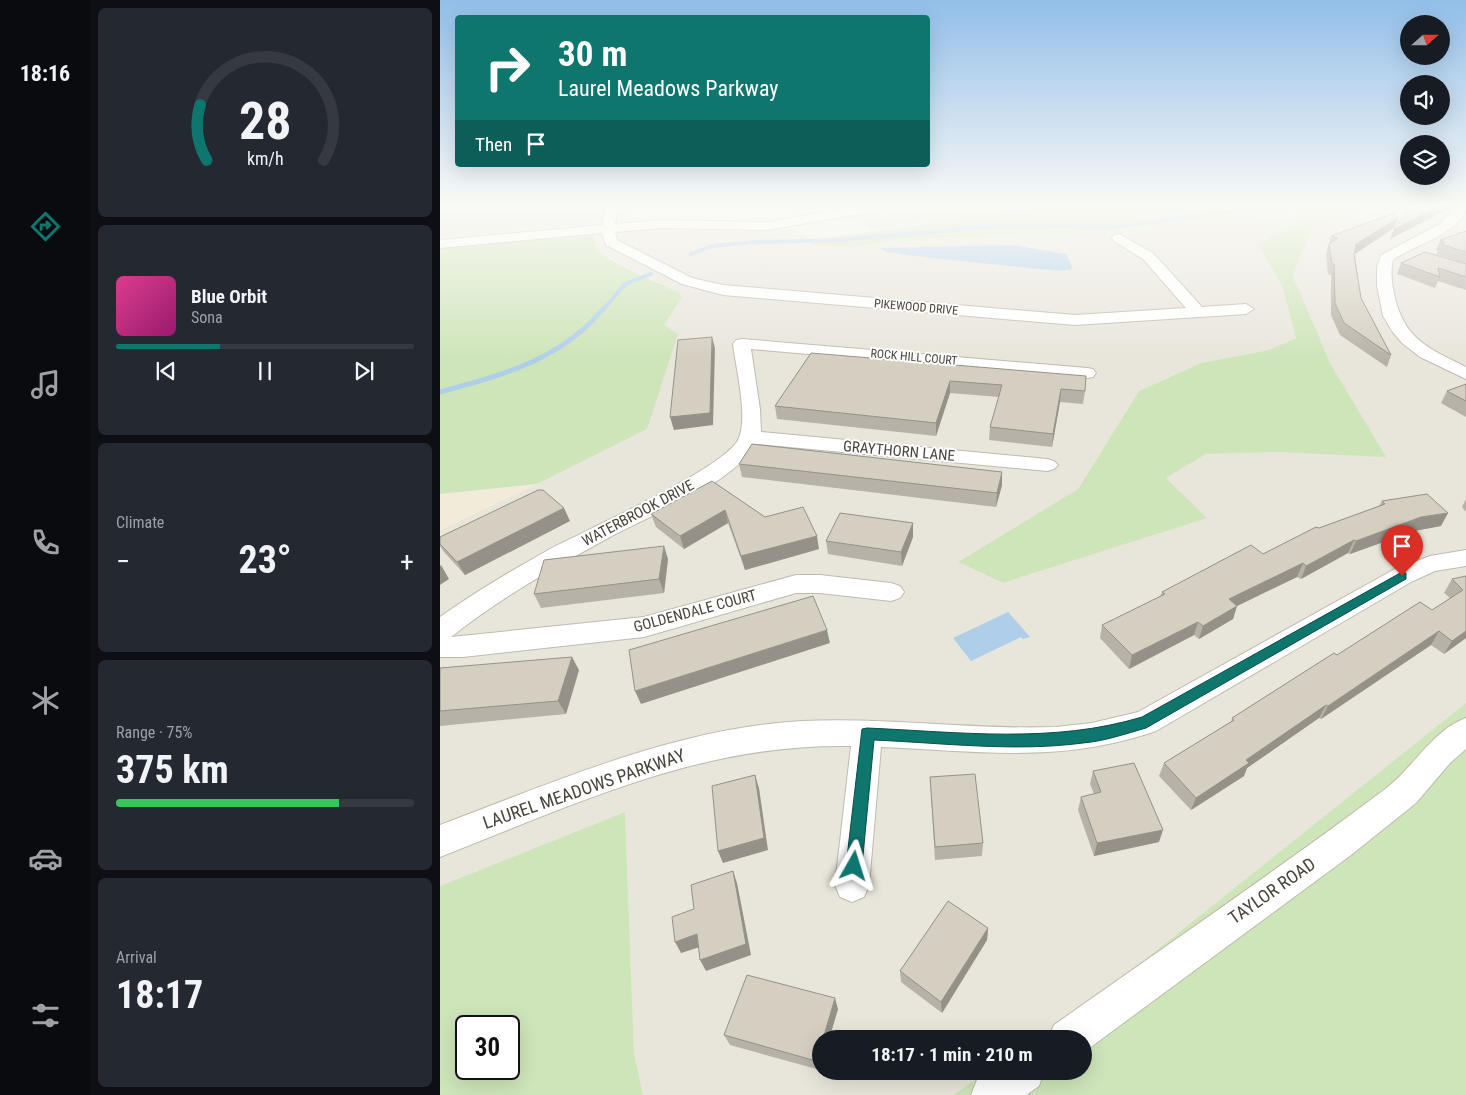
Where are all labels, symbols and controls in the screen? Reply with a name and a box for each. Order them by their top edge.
north arrow [1400,15,1450,65]
map controls [1400,15,1450,185]
text: 30 m [558,34,627,75]
icon: right [475,35,540,100]
text: 18:16 [20,61,70,86]
button: sound [1400,75,1450,125]
text: Laurel Meadows Parkway [558,76,778,101]
text: 28 [239,91,291,152]
icon: arrive [522,130,550,158]
text: Then [475,133,512,156]
button: layers [1400,135,1450,185]
text: km/h [247,148,283,169]
icon: directions [28,209,63,244]
text: Blue Orbit [191,285,267,308]
street label: PIKEWOOD DRIVE [873,296,959,318]
text: Sona [191,308,223,327]
street label: ROCK HILL COURT [870,346,958,368]
icon: previous [152,357,180,385]
icon: pause [251,357,279,385]
icon: next [350,357,378,385]
icon: music [28,367,63,402]
street label: GRAYTHORN LANE [842,437,956,465]
street label: WATERBROOK DRIVE [579,476,697,550]
text: Climate [116,513,164,532]
icon: phone [28,525,63,560]
pin [1381,525,1423,576]
icon: arrive [1388,532,1416,560]
text: 23° [238,538,292,582]
text: − [116,545,130,578]
text: + [400,545,414,578]
street label: GOLDENDALE COURT [632,586,759,636]
icon: climate [28,683,63,718]
text: Range · 75% [116,723,192,742]
street label: LAUREL MEADOWS PARKWAY [480,744,688,833]
text: 375 km [116,748,229,792]
position arrow [827,839,879,891]
icon: car [28,841,63,876]
street label: TAYLOR ROAD [1224,853,1319,928]
text: Arrival [116,948,157,967]
text: 18:17 [116,973,203,1017]
icon: filters [28,998,63,1033]
speed limit sign: 30 [455,1015,520,1080]
text: 18:17 · 1 min · 210 m [871,1043,1033,1066]

